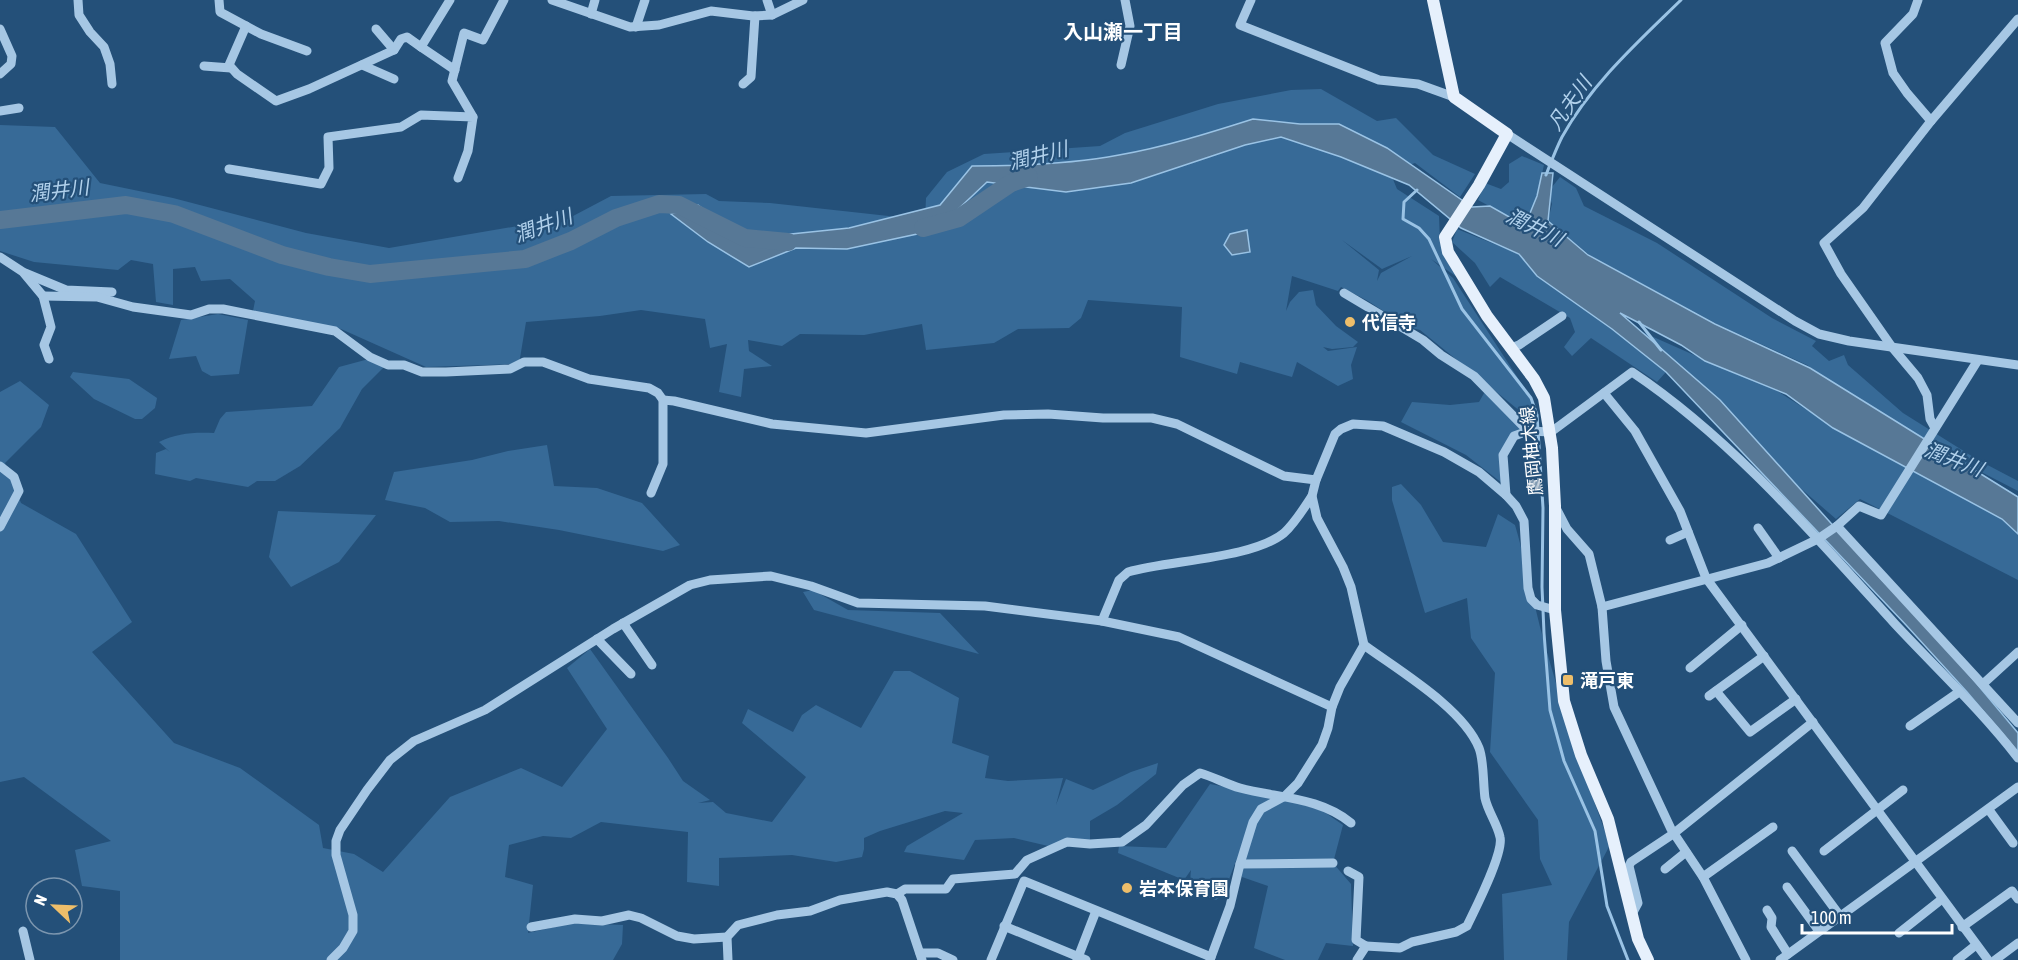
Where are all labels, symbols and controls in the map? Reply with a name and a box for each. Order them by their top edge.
district label: 入山瀬一丁目 [1063,20,1183,43]
water label: 凡夫川 [1542,70,1597,134]
water label: 潤井川 [1006,136,1072,173]
water label: 潤井川 [28,175,92,205]
water label: 潤井川 [511,203,577,246]
water label: 潤井川 [1503,204,1569,251]
place label: 代信寺 [1361,312,1416,333]
marker: 代信寺 [1343,315,1357,329]
street label: 鷹岡柚木線 [1516,405,1546,497]
water label: 潤井川 [1922,438,1988,481]
place label: 滝戸東 [1580,670,1634,691]
marker: 滝戸東 [1561,673,1575,687]
north arrow [24,876,84,936]
place label: 岩本保育園 [1139,878,1229,899]
marker: 岩本保育園 [1120,881,1134,895]
text: N [30,892,50,908]
scale bar [1802,897,1952,935]
text: 100 m [1811,907,1852,928]

